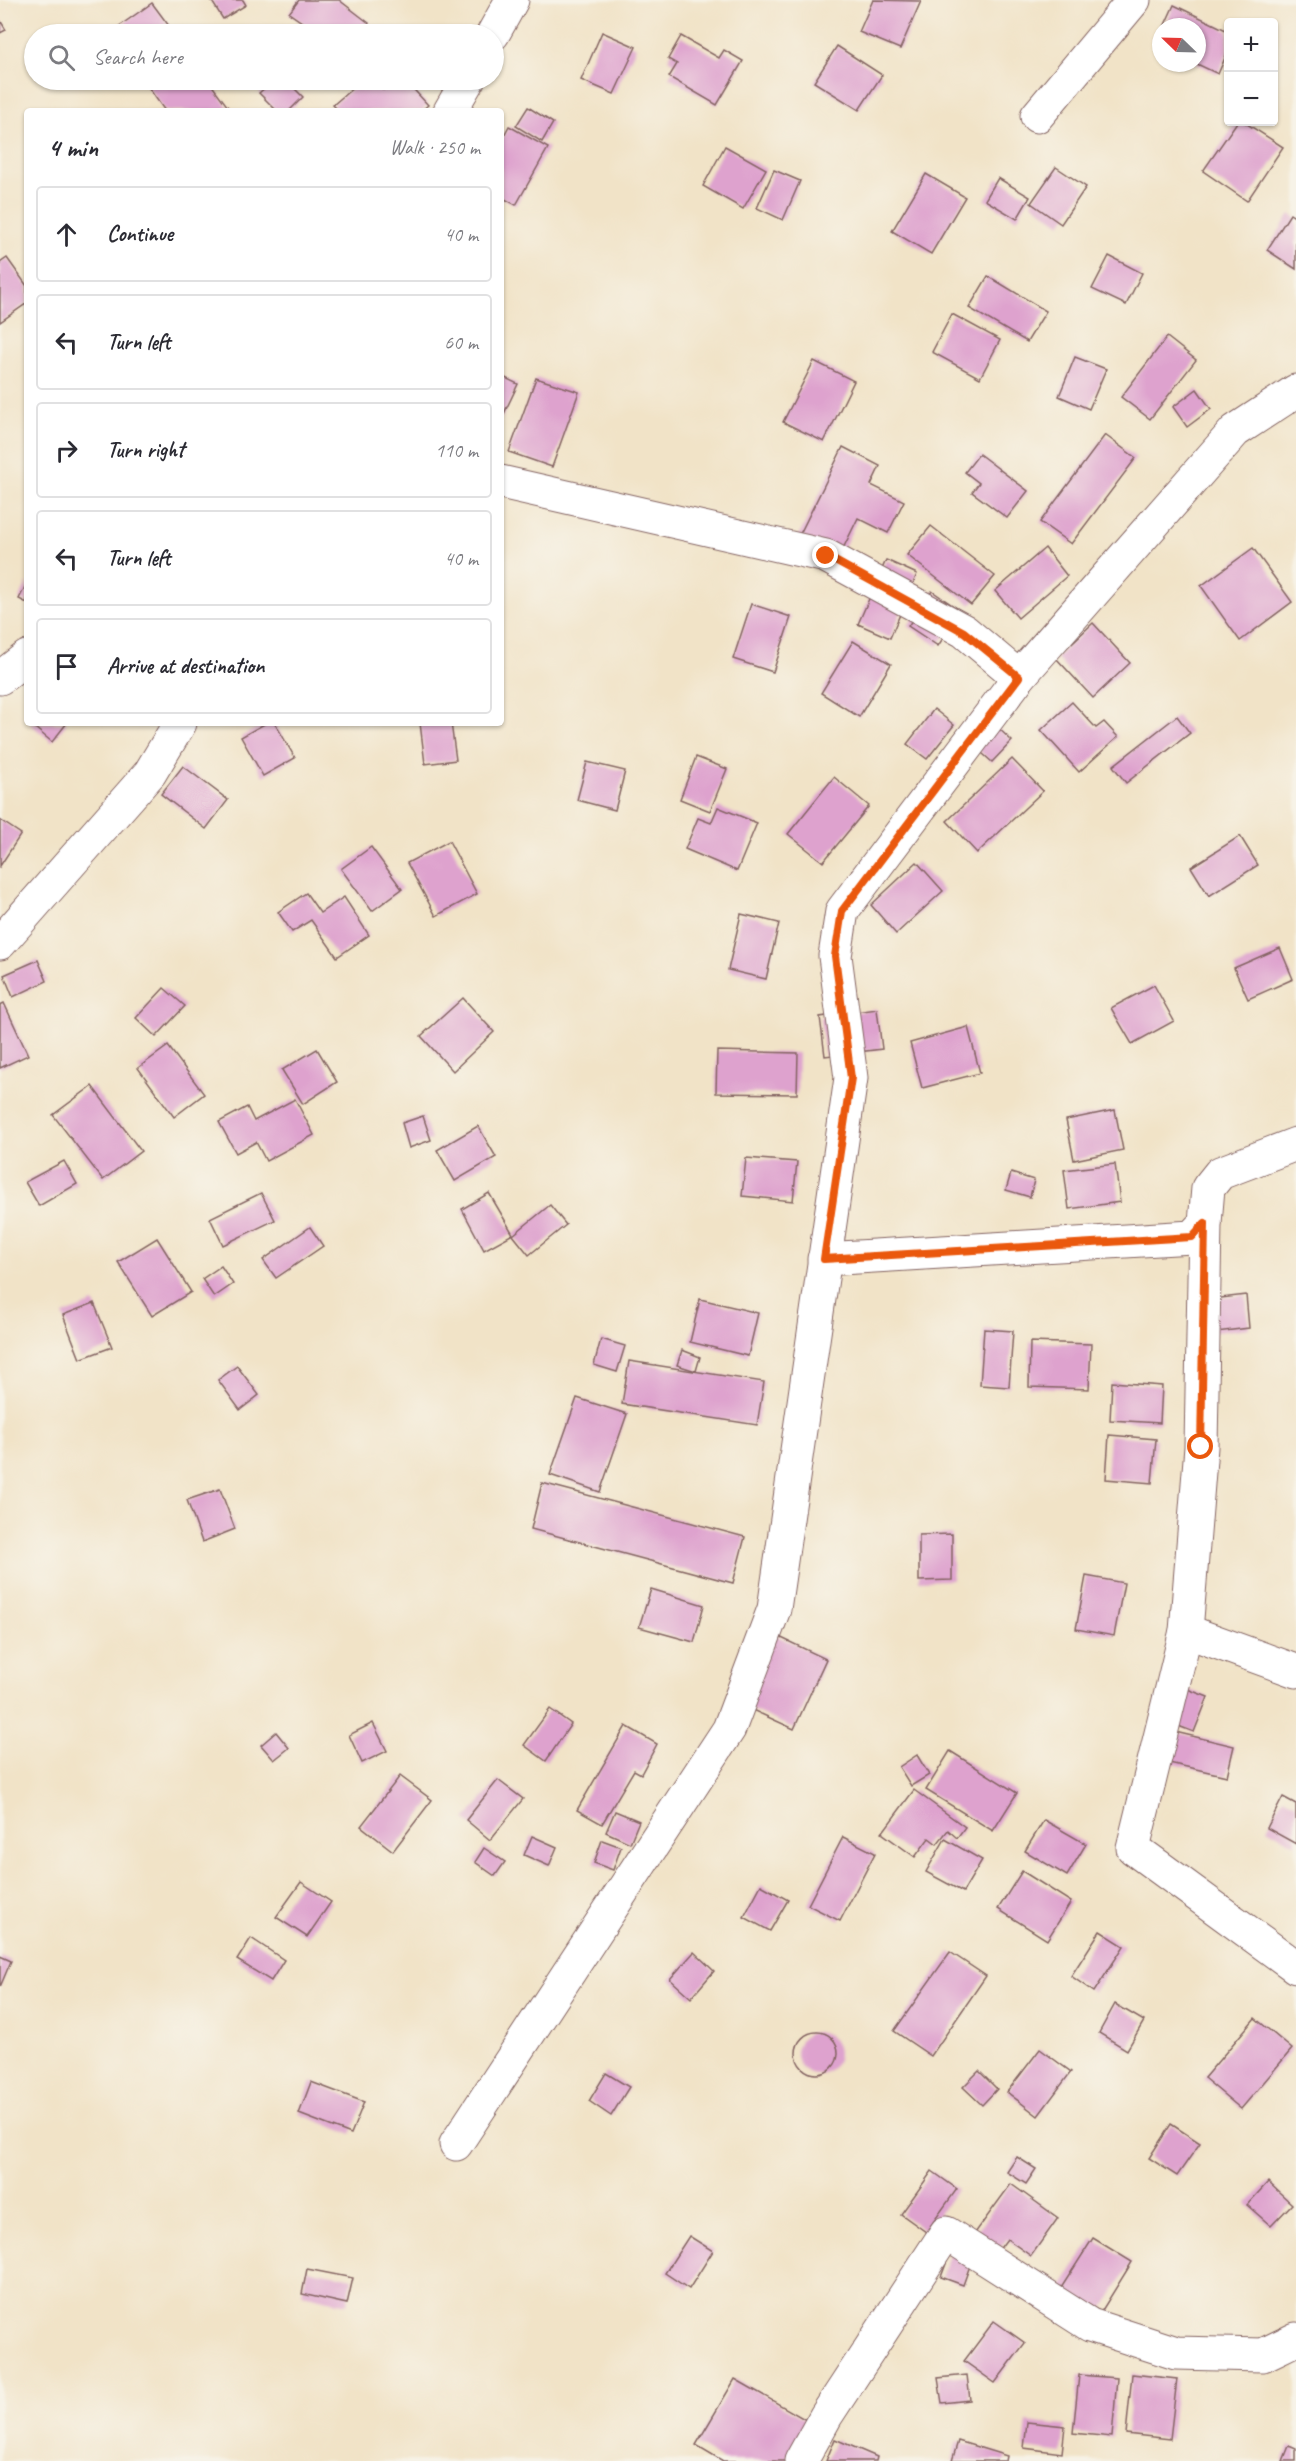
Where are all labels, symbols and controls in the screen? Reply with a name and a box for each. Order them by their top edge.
north arrow [1152,18,1206,72]
map controls [1224,18,1278,126]
button: + [1224,18,1278,72]
search box [24,24,504,90]
icon: search [45,41,78,74]
text: Search here [93,43,183,71]
button: − [1224,72,1278,126]
text: 4 min [48,131,98,164]
text: Walk · 250 m [390,135,480,160]
icon: ahead [50,218,83,251]
text: Continue [107,220,173,248]
text: 40 m [444,222,478,247]
icon: left [50,326,83,359]
text: Turn left [107,328,171,356]
text: 60 m [444,330,478,355]
icon: right [50,434,83,467]
text: Turn right [107,436,184,464]
text: 110 m [435,438,478,463]
icon: left [50,542,83,575]
route end [812,542,838,568]
text: Turn left [107,544,171,572]
text: 40 m [444,546,478,571]
icon: arrive [50,650,83,683]
text: Arrive at destination [107,652,264,680]
route start [1187,1433,1213,1459]

